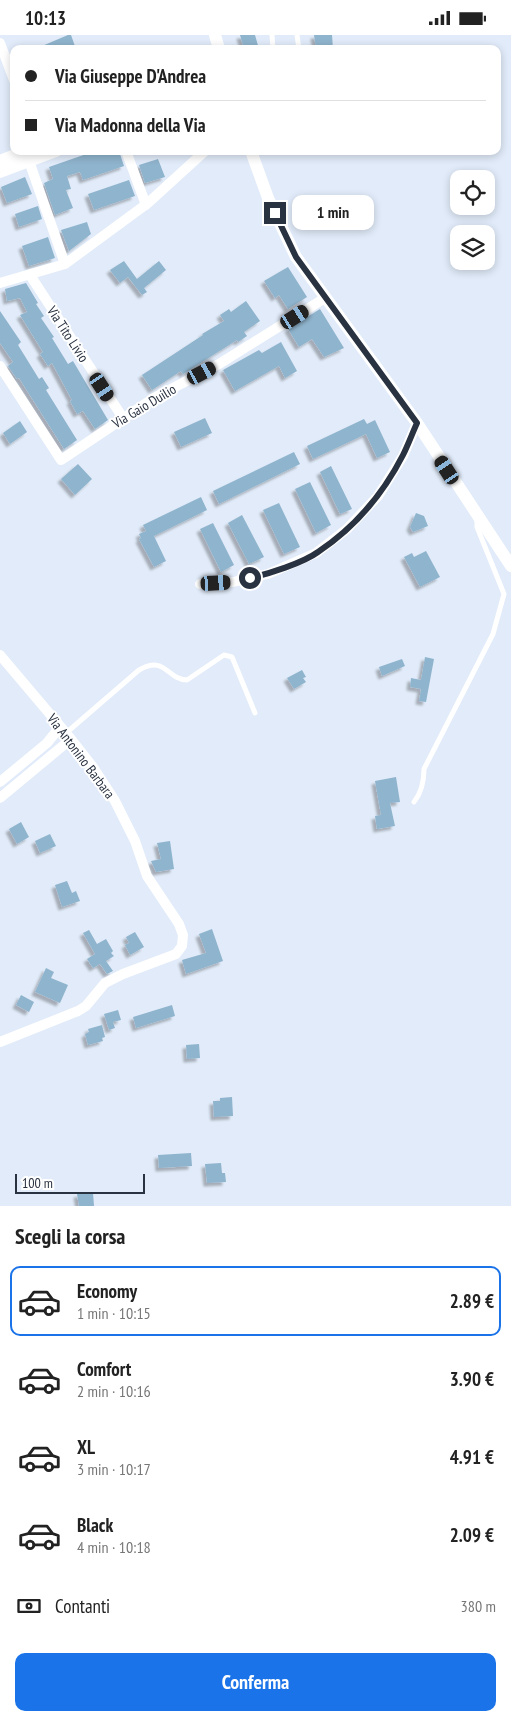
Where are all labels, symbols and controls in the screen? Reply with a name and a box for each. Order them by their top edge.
text: 10:13 [25,6,66,30]
text: Via Giuseppe D'Andrea [55,64,206,88]
text: Via Madonna della Via [55,113,206,137]
map controls [450,170,495,270]
button: locate [450,170,495,215]
callout: 1 min [292,195,375,231]
route end [264,202,286,224]
text: 1 min [317,202,349,222]
button: layers [450,225,495,270]
street label: Via Tito Livio [43,302,93,365]
car [278,303,311,331]
car [185,359,218,387]
car [87,370,116,404]
street label: Via Gaio Duilio [108,380,179,433]
car [432,453,461,487]
route start [239,567,261,589]
car [200,575,231,591]
street label: Via Antonino Barbara [43,709,119,802]
scale bar [15,1171,145,1194]
text: 100 m [22,1174,53,1192]
text: Scegli la corsa [15,1222,125,1250]
icon: car [17,1279,62,1324]
text: Economy [77,1279,137,1303]
text: 2.89 € [450,1289,494,1313]
text: 1 min · 10:15 [77,1303,151,1323]
icon: car [17,1357,62,1402]
text: Comfort [77,1357,131,1381]
text: 3.90 € [450,1367,494,1391]
text: 2 min · 10:16 [77,1381,151,1401]
icon: car [17,1435,62,1480]
text: XL [77,1435,95,1459]
text: 4.91 € [450,1445,494,1469]
text: 3 min · 10:17 [77,1459,151,1479]
icon: car [17,1513,62,1558]
text: Black [77,1513,113,1537]
text: 2.09 € [450,1523,494,1547]
text: 4 min · 10:18 [77,1537,151,1557]
icon: cash [15,1592,43,1620]
text: Contanti [55,1594,110,1618]
text: 380 m [461,1596,496,1616]
button: Conferma [15,1653,496,1711]

